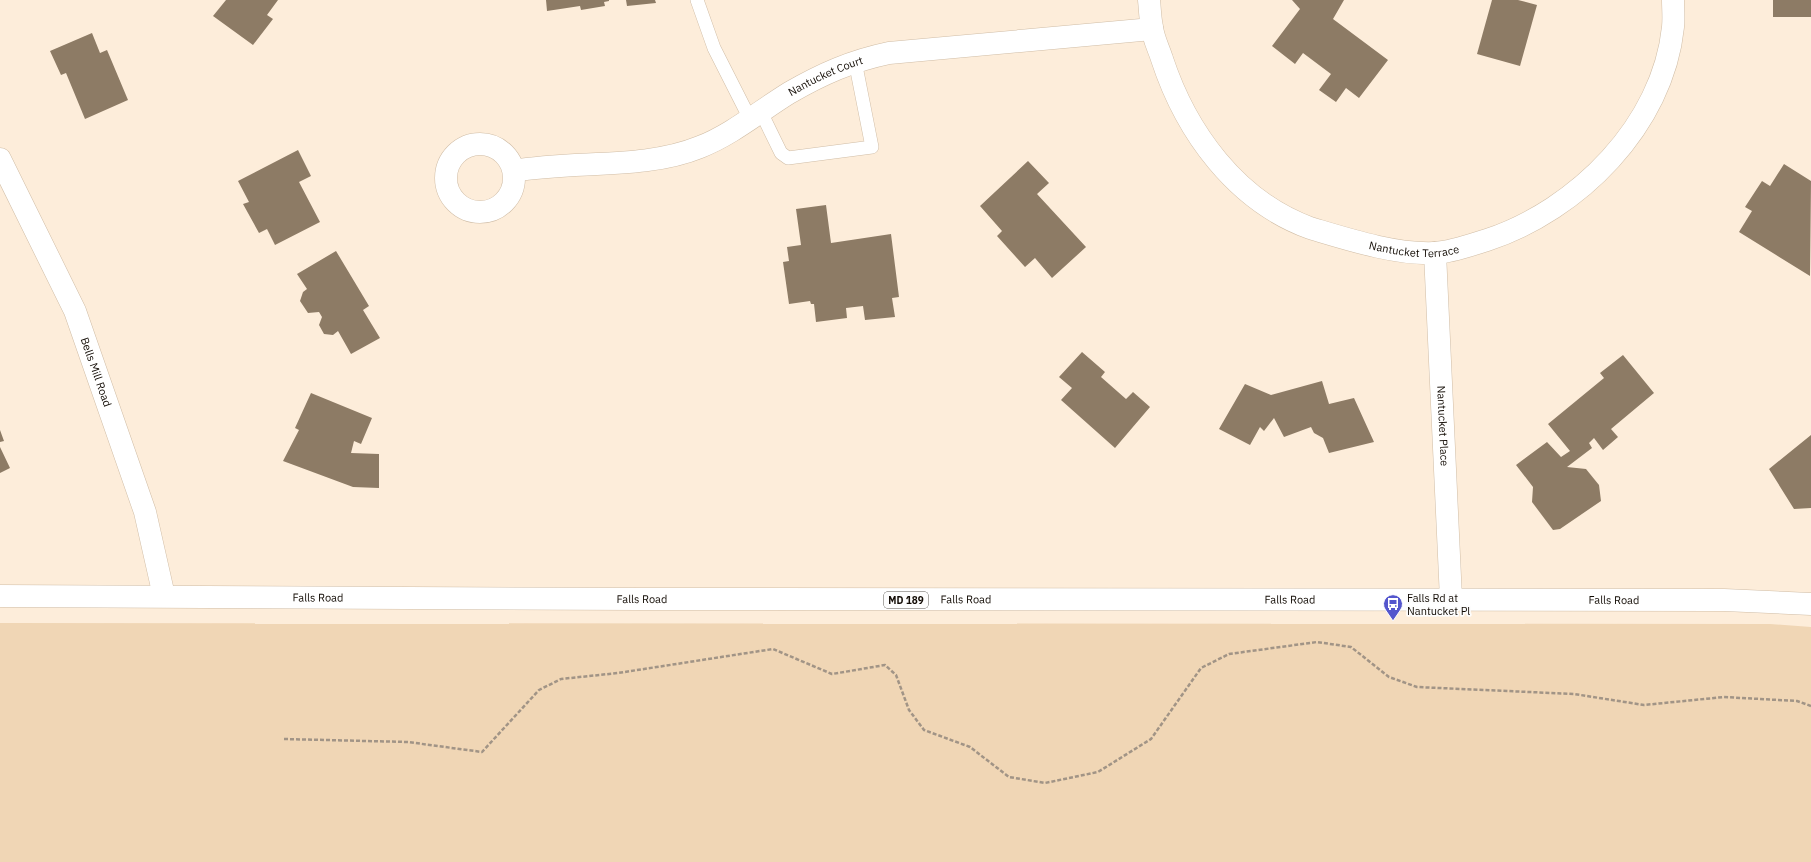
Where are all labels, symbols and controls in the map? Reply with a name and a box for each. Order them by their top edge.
street label: Nantucket Court [786,53,865,99]
street label: Nantucket Terrace [1368,238,1461,260]
street label: Bells Mill Road [78,335,115,409]
street label: Nantucket Place [1434,385,1452,466]
street label: Falls Road [293,590,343,605]
place label: Falls Rd at Nantucket Pl [1407,591,1470,618]
street label: Falls Road [617,592,667,606]
road number: MD 189 [884,592,928,608]
street label: Falls Road [941,592,991,606]
street label: Falls Road [1265,593,1315,607]
bus stop icon: Falls Rd at Nantucket Pl [1382,593,1404,621]
street label: Falls Road [1589,593,1639,607]

